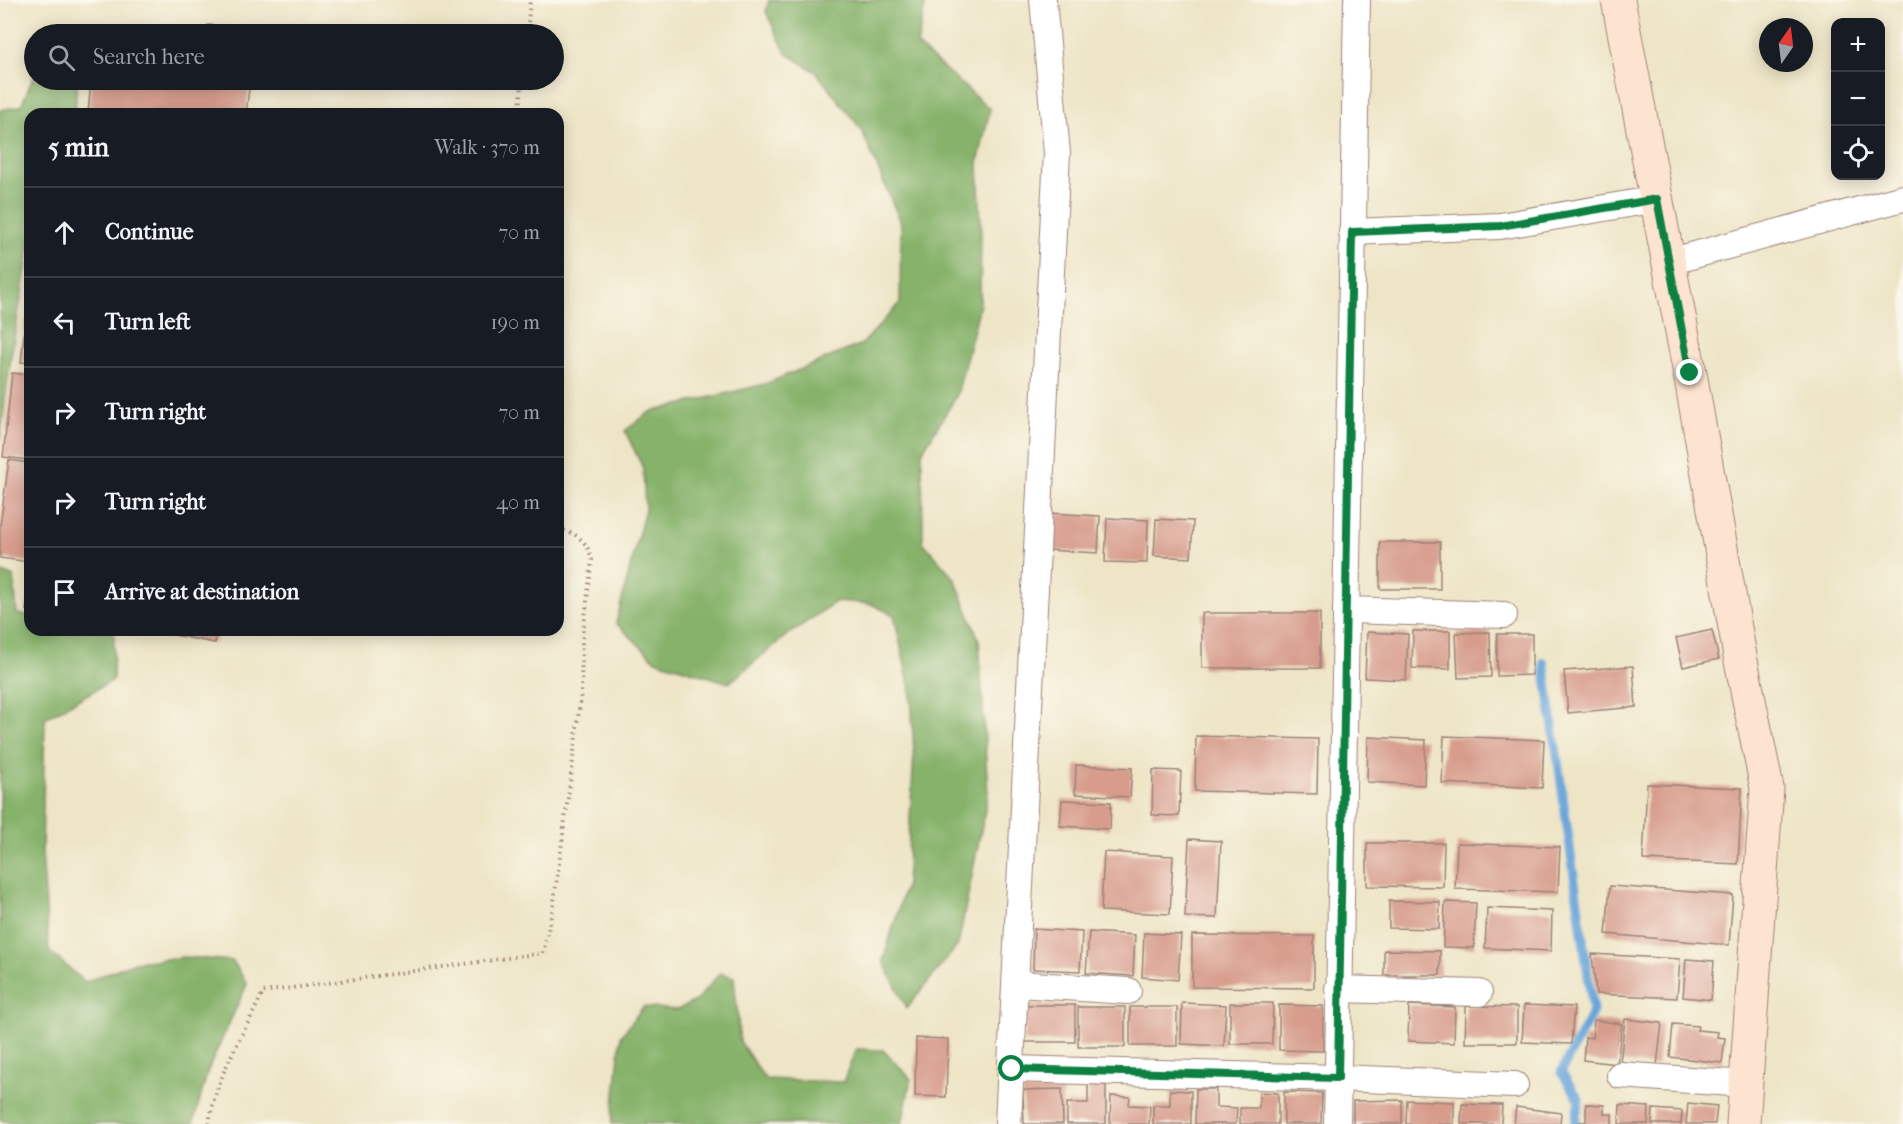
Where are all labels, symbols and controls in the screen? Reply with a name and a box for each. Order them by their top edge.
north arrow [1759,18,1813,72]
map controls [1831,18,1885,180]
button: + [1831,18,1885,72]
search box [24,24,564,90]
icon: search [45,41,78,74]
text: Search here [93,44,205,70]
button: − [1831,72,1885,126]
button: locate [1831,126,1885,180]
text: 5 min [48,132,109,163]
text: Walk · 370 m [434,136,540,159]
icon: ahead [48,216,81,249]
text: Continue [105,219,194,245]
text: 70 m [498,221,540,244]
icon: left [48,306,81,339]
text: Turn left [105,309,191,335]
text: 190 m [490,311,540,334]
route end [1676,359,1702,385]
icon: right [48,396,81,429]
text: Turn right [105,399,206,425]
text: 70 m [498,401,540,424]
icon: right [48,486,81,519]
text: Turn right [105,489,206,515]
text: 40 m [496,491,540,514]
icon: arrive [48,576,81,609]
text: Arrive at destination [105,579,299,605]
route start [998,1055,1024,1081]

